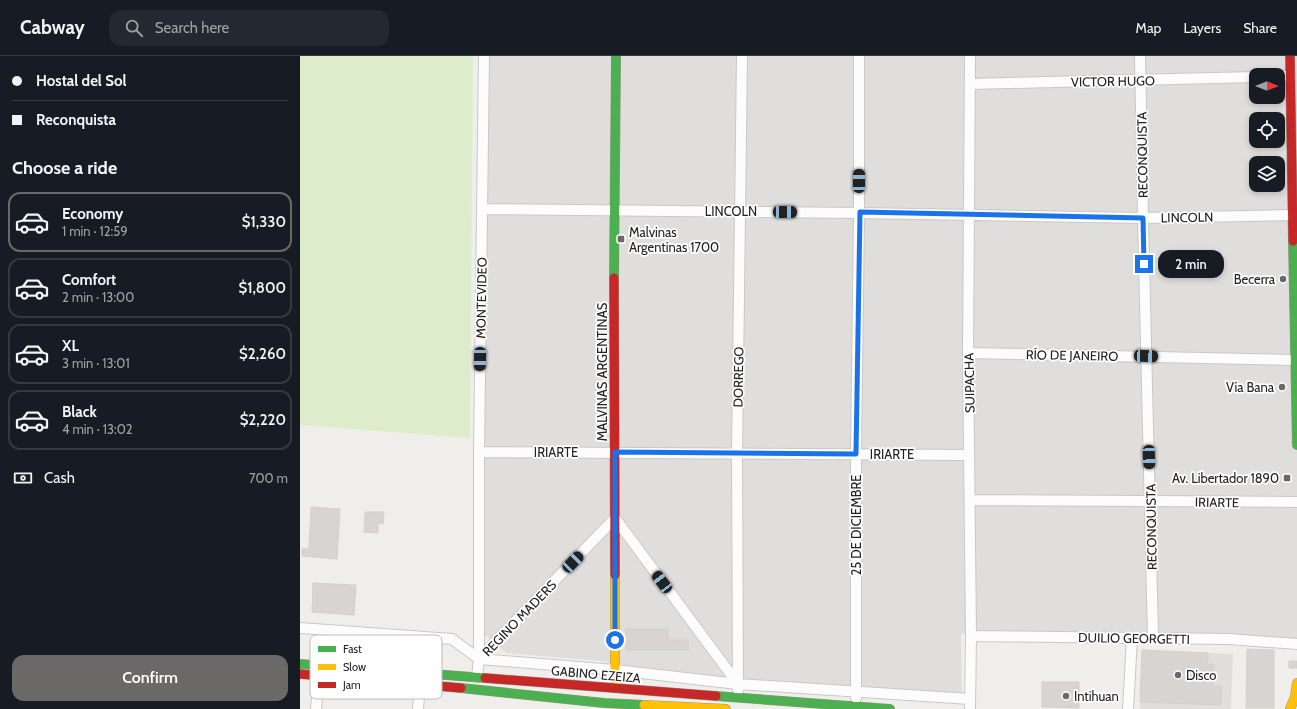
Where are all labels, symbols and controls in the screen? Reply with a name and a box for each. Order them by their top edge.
search box [109,10,389,46]
text: Cabway [20,16,85,39]
icon: search [123,17,145,39]
text: Search here [155,19,229,37]
text: Map [1136,19,1161,37]
text: Layers [1183,19,1221,37]
text: Share [1243,19,1277,37]
north arrow [1249,68,1285,104]
map controls [1249,68,1285,192]
text: Hostal del Sol [36,72,126,90]
street label: VICTOR HUGO [1071,72,1155,90]
text: Reconquista [36,111,116,129]
street label: RECONQUISTA [1133,112,1151,198]
button: locate [1249,112,1285,148]
button: layers [1249,156,1285,192]
text: Choose a ride [12,157,117,179]
car [853,169,865,193]
street label: LINCOLN [705,203,757,219]
icon: car [14,204,50,240]
text: Economy [62,205,123,223]
car [773,206,797,218]
street label: LINCOLN [1161,209,1213,225]
text: $1,330 [242,213,286,231]
text: 1 min · 12:59 [62,223,128,239]
place label: Malvinas Argentinas 1700 [629,224,719,255]
marker: Malvinas Argentinas 1700 [616,234,626,244]
callout: 2 min [1158,250,1224,278]
route end [1135,255,1153,273]
text: 2 min [1175,256,1207,272]
street label: MONTEVIDEO [472,257,490,339]
icon: car [14,270,50,306]
text: Comfort [62,271,116,289]
place label: Becerra [1234,271,1276,287]
marker: Becerra [1278,274,1288,284]
text: $1,800 [238,279,286,297]
text: 2 min · 13:00 [62,289,134,305]
street label: MALVINAS ARGENTINAS [594,302,610,441]
icon: car [14,336,50,372]
text: XL [62,337,79,355]
text: $2,260 [239,345,286,363]
street label: RÍO DE JANEIRO [1026,345,1118,364]
street label: DORREGO [729,346,747,408]
car [474,347,486,371]
car [1134,350,1158,362]
street label: SUIPACHA [960,353,978,413]
text: 3 min · 13:01 [62,355,130,371]
place label: Vía Bana [1226,379,1275,395]
marker: Vía Bana [1277,382,1287,392]
icon: car [14,402,50,438]
text: Black [62,403,97,421]
text: $2,220 [240,411,286,429]
text: 4 min · 13:02 [62,421,133,437]
street label: IRIARTE [534,444,578,460]
car [1143,445,1155,469]
street label: IRIARTE [870,446,914,462]
icon: cash [12,467,34,489]
text: Cash [44,469,75,487]
text: 700 m [249,470,288,486]
place label: Av. Libertador 1890 [1172,470,1279,486]
marker: Av. Libertador 1890 [1282,473,1292,483]
street label: 25 DE DICIEMBRE [848,475,864,575]
street label: RECONQUISTA [1142,484,1160,570]
street label: IRIARTE [1195,494,1239,510]
car [560,549,586,575]
car [650,569,674,595]
street label: REGINO MADERS [479,576,560,659]
street label: DUILIO GEORGETTI [1078,629,1190,647]
route start [606,631,624,649]
legend [310,635,442,699]
text: Fast [343,642,362,656]
button: Confirm [12,655,288,701]
text: Slow [343,660,366,674]
street label: GABINO EZEIZA [551,662,641,686]
place label: Disco [1186,667,1216,683]
marker: Disco [1173,670,1183,680]
text: Jam [342,678,361,692]
place label: Intihuan [1074,688,1119,704]
marker: Intihuan [1061,691,1071,701]

